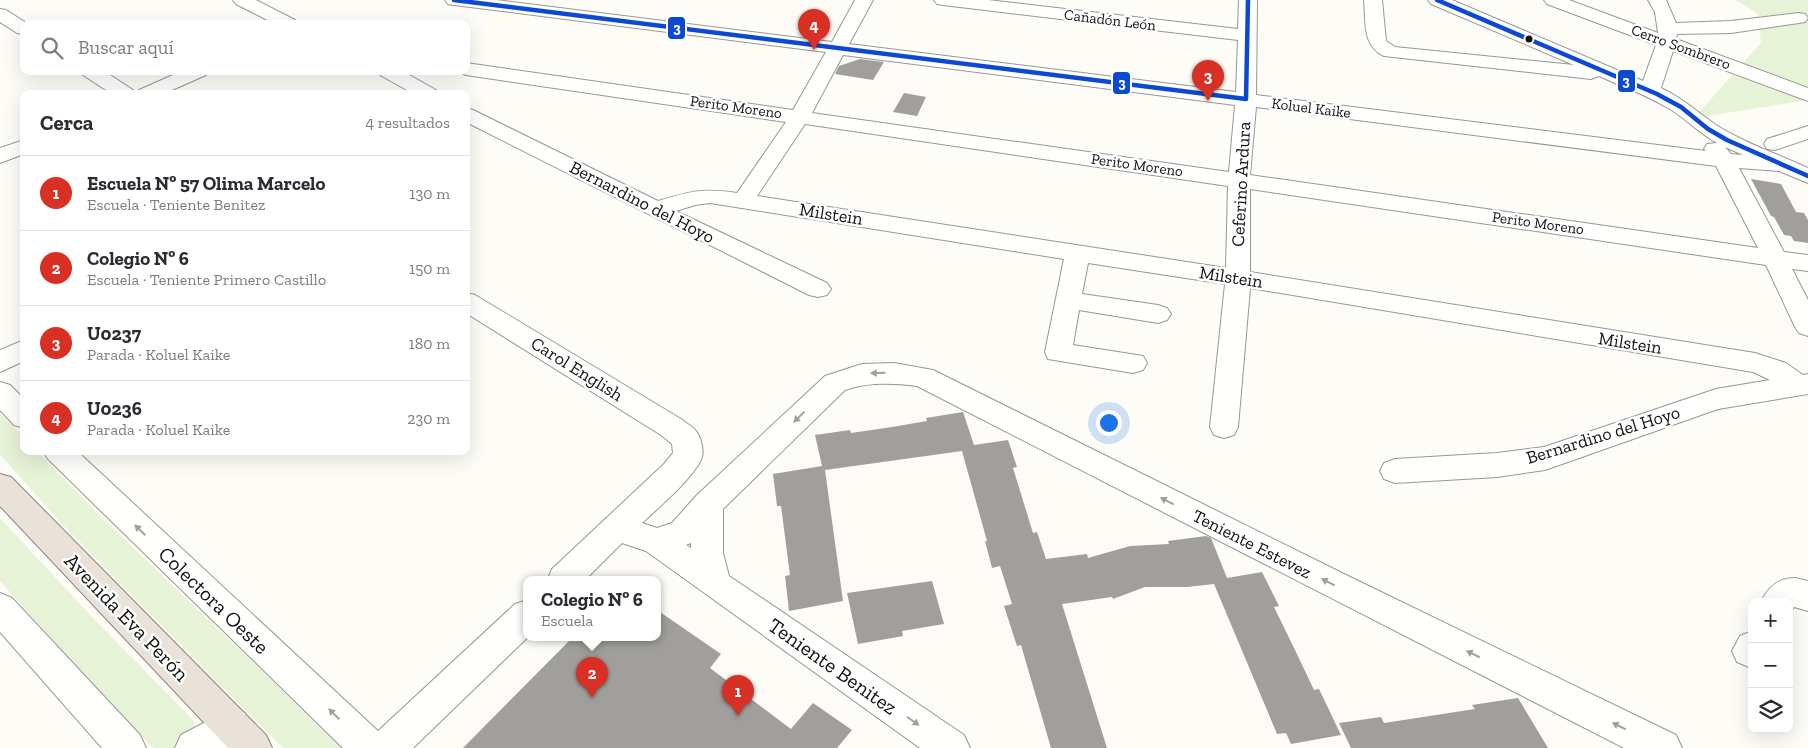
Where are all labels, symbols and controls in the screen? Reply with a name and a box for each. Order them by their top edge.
street label: Cañadón León [1063,5,1157,35]
pin: 4 [798,9,830,50]
line badge: 3 [667,16,686,40]
search box [20,20,470,75]
text: 3 [673,20,681,37]
street label: Cerro Sombrero [1629,21,1733,73]
icon: search [38,34,66,62]
unlabelled marker [1524,34,1534,44]
text: Buscar aquí [78,36,174,59]
pin: 3 [1192,60,1224,101]
line badge: 3 [1617,69,1636,93]
line badge: 3 [1112,71,1131,95]
text: 3 [1622,73,1630,90]
text: 3 [1118,75,1126,92]
street label: Perito Moreno [689,92,783,122]
street label: Koluel Kaike [1270,94,1352,122]
text: Cerca [40,110,93,135]
text: 4 resultados [366,113,450,132]
street label: Ceferino Ardura [1227,121,1255,247]
street label: Perito Moreno [1090,150,1184,180]
street label: Bernardino del Hoyo [566,156,718,248]
text: Escuela Nº 57 Olima Marcelo [87,172,325,195]
text: 1 [53,184,59,203]
text: 130 m [409,184,450,203]
text: Escuela · Teniente Benitez [87,195,265,214]
street label: Milstein [798,198,865,230]
street label: Perito Moreno [1491,208,1585,238]
text: Colegio Nº 6 [87,247,189,270]
text: 2 [52,259,60,278]
text: 150 m [409,259,450,278]
street label: Milstein [1198,261,1265,293]
text: Escuela · Teniente Primero Castillo [87,270,326,289]
text: U0237 [87,322,141,345]
street label: Milstein [1597,327,1664,359]
street label: Carol English [527,332,627,406]
text: 3 [52,334,60,353]
text: 180 m [409,334,450,353]
text: Parada · Koluel Kaike [87,345,230,364]
one-way arrow [870,370,886,378]
text: U0236 [87,397,142,420]
street label: Bernardino del Hoyo [1523,401,1683,469]
text: 4 [51,409,61,428]
text: 230 m [407,409,450,428]
your location [1096,410,1122,436]
one-way arrow [794,411,806,423]
text: Parada · Koluel Kaike [87,420,230,439]
one-way arrow [1160,497,1174,505]
street label: Teniente Estevez [1189,505,1315,583]
one-way arrow [135,524,147,536]
street label: Colectora Oeste [154,541,275,659]
street label: Avenida Eva Perón [60,548,194,686]
popup [523,576,661,641]
one-way arrow [1321,578,1335,586]
text: Colegio Nº 6 [541,588,643,611]
map controls [1748,598,1793,733]
button: + [1748,598,1793,643]
text: Escuela [541,611,593,630]
street label: Teniente Benitez [764,612,902,720]
button: − [1748,643,1793,688]
one-way arrow [1466,650,1480,658]
pin: 2 [576,657,608,698]
pin: 1 [722,675,754,716]
button: layers [1748,688,1793,733]
one-way arrow [328,708,340,720]
one-way arrow [906,716,920,726]
one-way arrow [1612,722,1626,730]

